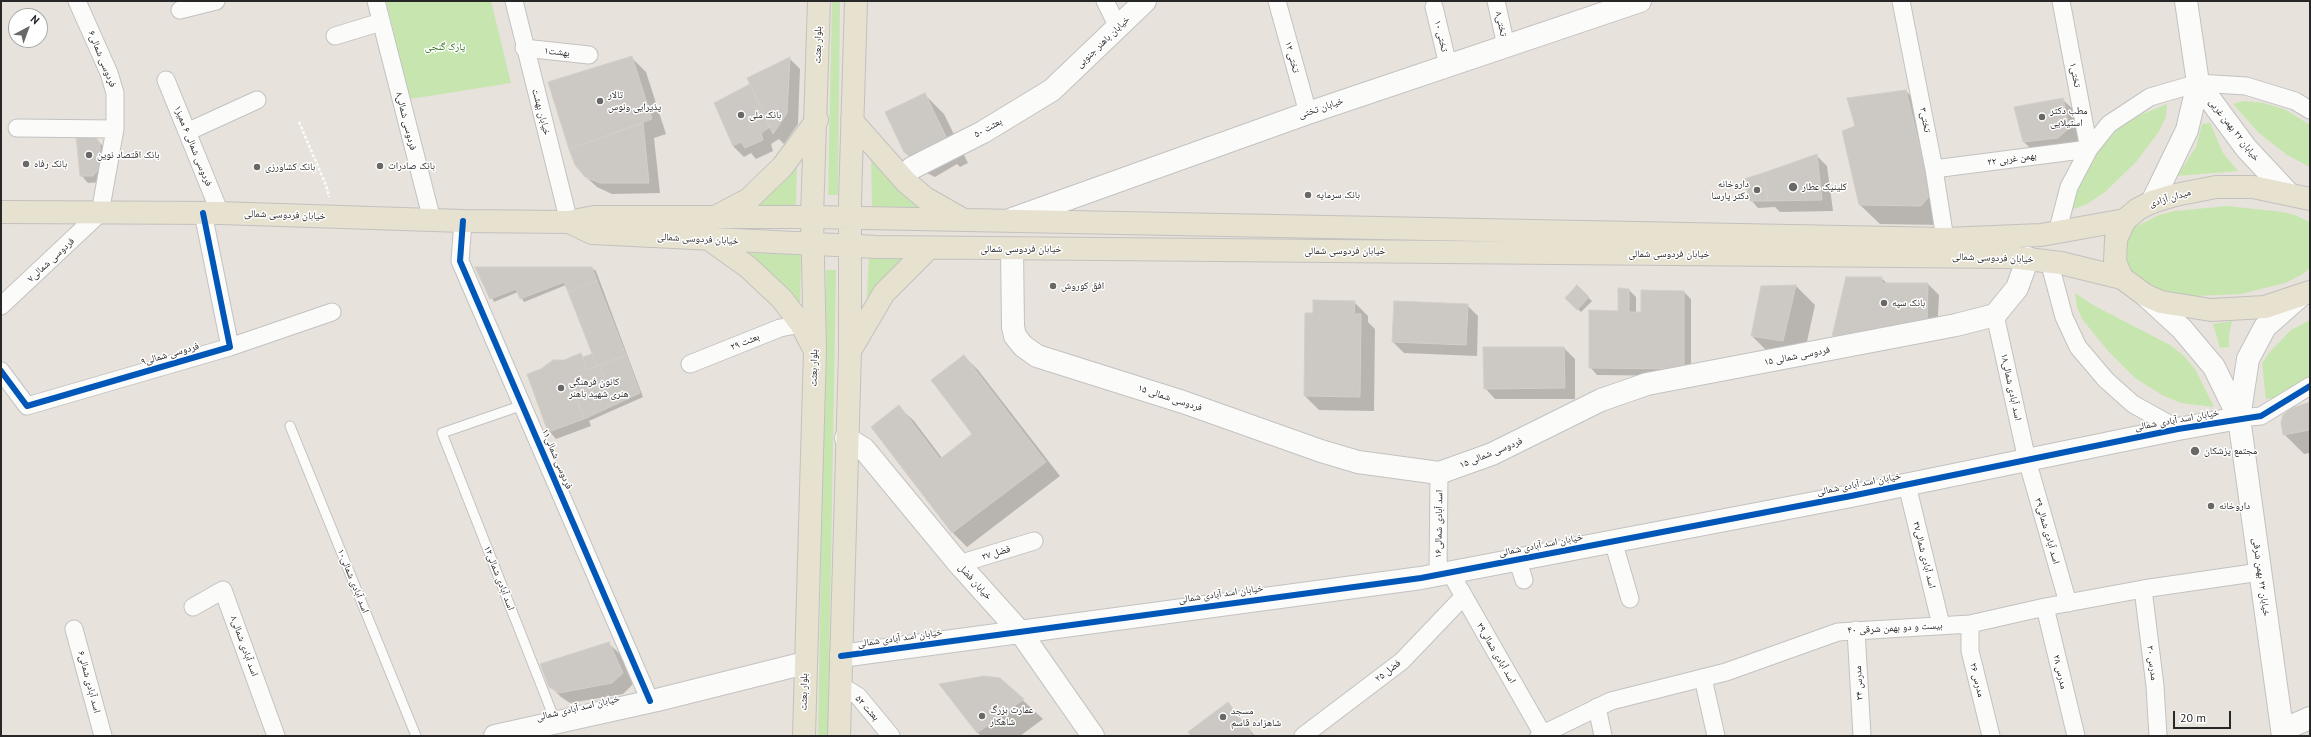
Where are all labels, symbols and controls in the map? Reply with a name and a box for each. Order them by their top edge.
north arrow [8,8,48,48]
street label: تختی۸ [1493,11,1509,37]
text: N [28,12,43,27]
street label: خیابان باهنر جنوبی [1074,13,1132,71]
street label: تختی ۱۰ [1432,19,1450,53]
street label: بلوار بعثت [812,26,824,64]
street label: فردوسی شمالی۶ [85,29,119,89]
street label: تختی ۱۲ [1282,40,1302,74]
park label: پارک گنجی [425,41,465,53]
street label: بهشت۱ [544,45,570,59]
street label: تختی۱ [2067,62,2083,88]
street label: خیابان بهشت [529,87,553,137]
place label: تالار پذیرایی ونوس [608,89,661,112]
street label: فردوسی شمالی۸ [393,90,419,152]
street label: خیابان تختی [1297,95,1345,121]
marker: تالار پذیرایی ونوس [595,96,605,106]
street label: خیابان ۲۲ بهمن غربی [2206,96,2262,164]
street label: فردوسی شمالی ۶ ممیز۱ [171,104,215,188]
place label: مطب دکتر استیلایی [2050,105,2088,128]
street label: تختی۳ [1917,107,1933,133]
place label: بانک ملی [749,109,781,121]
marker: بانک ملی [736,110,746,120]
marker: مطب دکتر استیلایی [2037,112,2047,122]
street label: بعثت ۵۰ [972,115,1004,141]
place label: بانک اقتصاد نوین [97,149,159,161]
marker: بانک اقتصاد نوین [84,150,94,160]
street label: ۲۲ بهمن غربی [1987,150,2037,168]
place label: بانک رفاه [34,158,67,170]
marker: بانک رفاه [21,159,31,169]
place label: بانک صادرات [388,160,435,172]
place label: بانک کشاورزی [265,161,315,173]
marker: بانک صادرات [375,161,385,171]
marker: بانک کشاورزی [252,162,262,172]
place label: داروخانه دکتر پارسا [1711,178,1749,202]
marker: کلینیک عطار [1787,181,1799,193]
place label: کلینیک عطار [1802,181,1847,193]
marker: داروخانه دکتر پارسا [1752,185,1762,195]
street label: میدان آزادی [2148,186,2192,210]
place label: بانک سرمایه [1316,189,1360,201]
marker: بانک سرمایه [1303,190,1313,200]
street label: خیابان فردوسی شمالی [244,208,326,222]
street label: خیابان فردوسی شمالی [657,231,739,247]
street label: فردوسی شمالی۷ [25,235,77,285]
street label: خیابان فردوسی شمالی [980,243,1062,255]
street label: خیابان فردوسی شمالی [1304,245,1386,257]
street label: خیابان فردوسی شمالی [1628,248,1710,260]
street label: خیابان فردوسی شمالی [1952,251,2034,265]
place label: افق کوروش [1061,280,1104,292]
marker: افق کوروش [1048,281,1058,291]
place label: بانک سپه [1892,297,1925,309]
marker: بانک سپه [1879,298,1889,308]
street label: بعثت ۲۹ [729,331,761,353]
street label: فردوسی شمالی۹ [140,340,200,368]
street label: فردوسی شمالی ۱۵ [1763,344,1831,368]
street label: بلوار بعثت [808,349,820,387]
street label: اسد آبادی شمالی۱۸ [1998,352,2024,422]
place label: کانون فرهنگی هنری شهید باهنر [569,376,629,400]
street label: فردوسی شمالی ۱۵ [1136,382,1204,414]
marker: کانون فرهنگی هنری شهید باهنر [556,383,566,393]
street label: خیابان اسد آبادی شمالی [2134,407,2220,433]
street label: فردوسی شمالی۱۱ [539,427,575,491]
street label: فردوسی شمالی ۱۵ [1458,435,1524,471]
marker: مجتمع پزشکان [2189,445,2201,457]
place label: مجتمع پزشکان [2204,445,2257,457]
street label: خیابان اسد آبادی شمالی [1816,470,1902,498]
street label: اسد آبادی شمالی۱۶ [1432,490,1446,558]
street label: اسد آبادی شمالی۳۹ [2032,497,2062,565]
place label: داروخانه [2219,500,2250,512]
marker: داروخانه [2206,501,2216,511]
street label: اسد آبادی شمالی۳۷ [1910,520,1938,590]
street label: خیابان اسد آبادی شمالی [1498,531,1584,559]
street label: خیابان ۲۲ بهمن شرقی [2250,537,2272,617]
street label: فضل ۲۷ [980,543,1012,563]
street label: اسد آبادی شمالی۱۲ [481,544,517,612]
street label: اسد آبادی شمالی۱۰ [335,547,371,615]
street label: خیابان فضل [956,562,994,602]
street label: خیابان اسد آبادی شمالی [1178,582,1264,606]
street label: اسد آبادی شمالی۸ [227,614,261,678]
street label: اسد آبادی شمالی۲۹ [1474,620,1518,686]
street label: بیست و دو بهمن شرقی ۴۰ [1847,620,1943,636]
street label: خیابان اسد آبادی شمالی [857,626,943,650]
street label: مدرس ۳۰ [2144,645,2160,681]
street label: اسد آبادی شمالی۶ [75,650,103,714]
street label: مدرس ۲۸ [2050,654,2070,690]
street label: فضل ۲۵ [1373,657,1403,685]
street label: مدرس ۲۶ [1967,662,1987,698]
street label: مدرس ۲۴ [1852,665,1866,701]
street label: بلوار بعثت [798,673,810,711]
street label: خیابان اسد آبادی شمالی [535,693,621,723]
street label: بعثت ۵۲ [852,693,882,723]
scale bar [2175,703,2233,729]
place label: عمارت بزرگ شاهکار [990,704,1034,728]
place label: مسجد شاهزاده قاسم [1231,705,1281,728]
text: 20 m [2180,710,2206,725]
marker: عمارت بزرگ شاهکار [977,711,987,721]
marker: مسجد شاهزاده قاسم [1218,712,1228,722]

